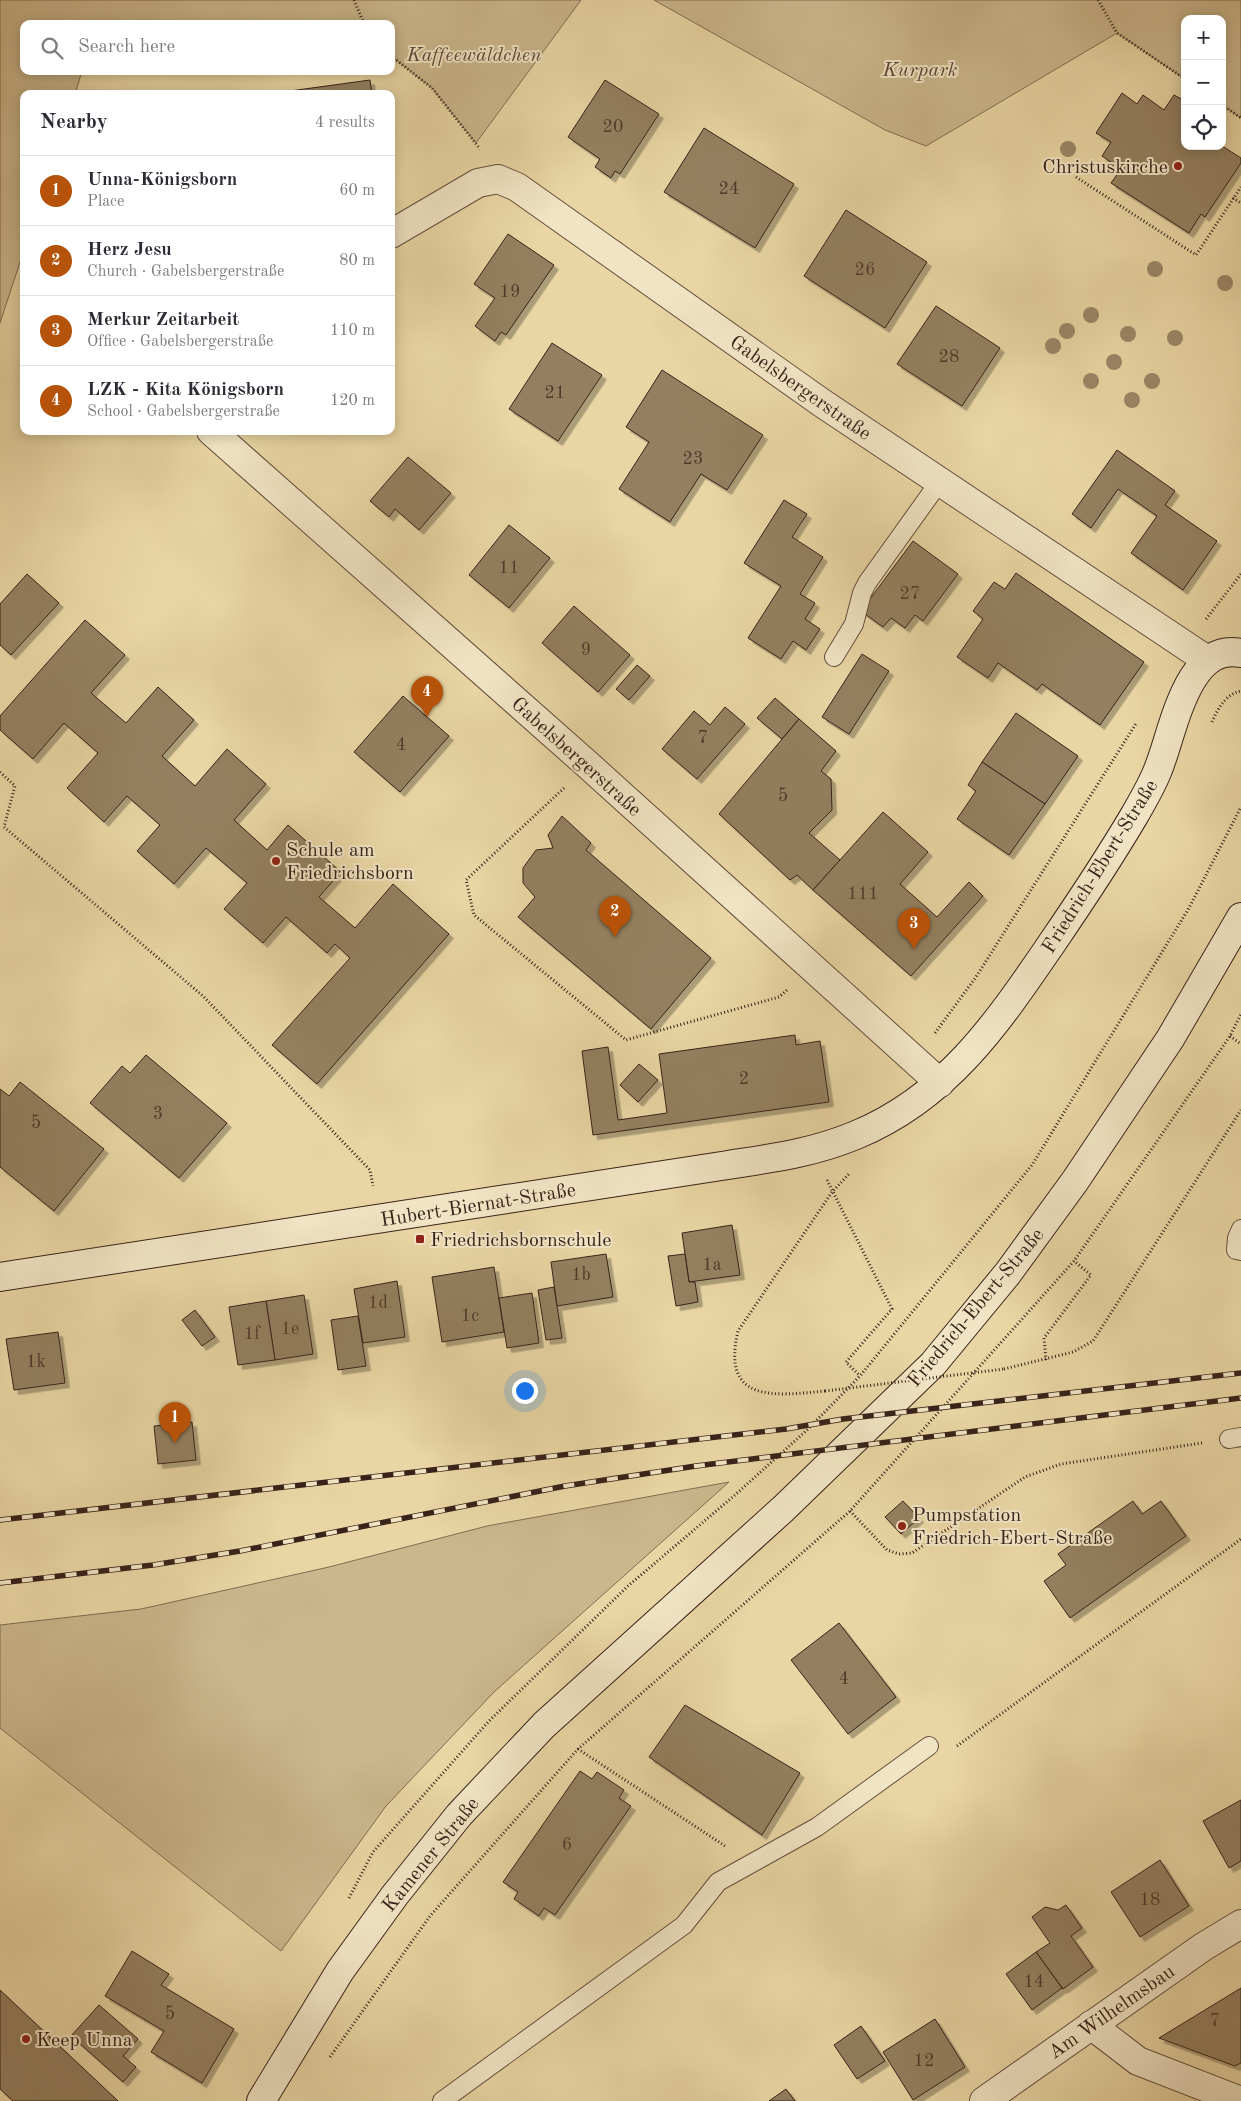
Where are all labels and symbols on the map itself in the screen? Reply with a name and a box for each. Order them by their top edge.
park label: Kaffeewäldchen [406,46,541,66]
park label: Kurpark [881,61,958,81]
house number: 20 [603,118,623,136]
place label: Christuskirche [1042,158,1168,178]
marker: Christuskirche [1172,160,1184,172]
house number: 24 [719,180,739,198]
house number: 26 [855,261,875,279]
house number: 19 [500,283,520,301]
street label: Gabelsbergerstraße [726,333,874,445]
house number: 28 [939,348,959,366]
house number: 21 [545,384,565,402]
house number: 23 [683,450,703,468]
house number: 11 [499,559,519,577]
house number: 27 [900,585,920,603]
house number: 9 [581,641,591,659]
pin: 4 [411,676,443,717]
street label: Gabelsbergerstraße [507,694,644,821]
house number: 7 [698,729,708,747]
house number: 4 [396,736,406,754]
street label: Friedrich-Ebert-Straße [1039,777,1162,957]
house number: 5 [778,787,788,805]
place label: Schule am Friedrichsborn [286,841,414,884]
marker: Schule am Friedrichsborn [270,855,282,867]
house number: 111 [847,885,879,903]
pin: 2 [599,896,631,937]
pin: 3 [898,908,930,949]
house number: 2 [739,1070,749,1088]
house number: 3 [153,1105,163,1123]
house number: 5 [31,1114,41,1132]
street label: Hubert-Biernat-Straße [379,1181,577,1231]
street label: Friedrich-Ebert-Straße [904,1225,1049,1391]
place label: Friedrichsbornschule [430,1231,611,1251]
marker: Friedrichsbornschule [414,1233,426,1245]
house number: 1a [702,1256,722,1274]
house number: 1b [571,1266,591,1284]
house number: 1d [368,1294,388,1312]
house number: 1c [461,1307,479,1325]
house number: 1e [281,1320,299,1338]
house number: 1f [244,1325,261,1343]
house number: 1k [26,1353,46,1371]
your location [512,1378,538,1404]
pin: 1 [159,1402,191,1443]
place label: Pumpstation Friedrich-Ebert-Straße [912,1506,1112,1549]
marker: Pumpstation Friedrich-Ebert-Straße [896,1520,908,1532]
house number: 4 [839,1670,849,1688]
street label: Kamener Straße [379,1794,484,1916]
house number: 6 [562,1836,572,1854]
house number: 18 [1140,1891,1160,1909]
street label: Am Wilhelmsbau [1045,1962,1179,2064]
house number: 14 [1024,1973,1044,1991]
house number: 5 [165,2005,175,2023]
house number: 7 [1210,2012,1220,2030]
place label: Keep Unna [36,2031,133,2051]
marker: Keep Unna [20,2033,32,2045]
house number: 12 [914,2052,934,2070]

